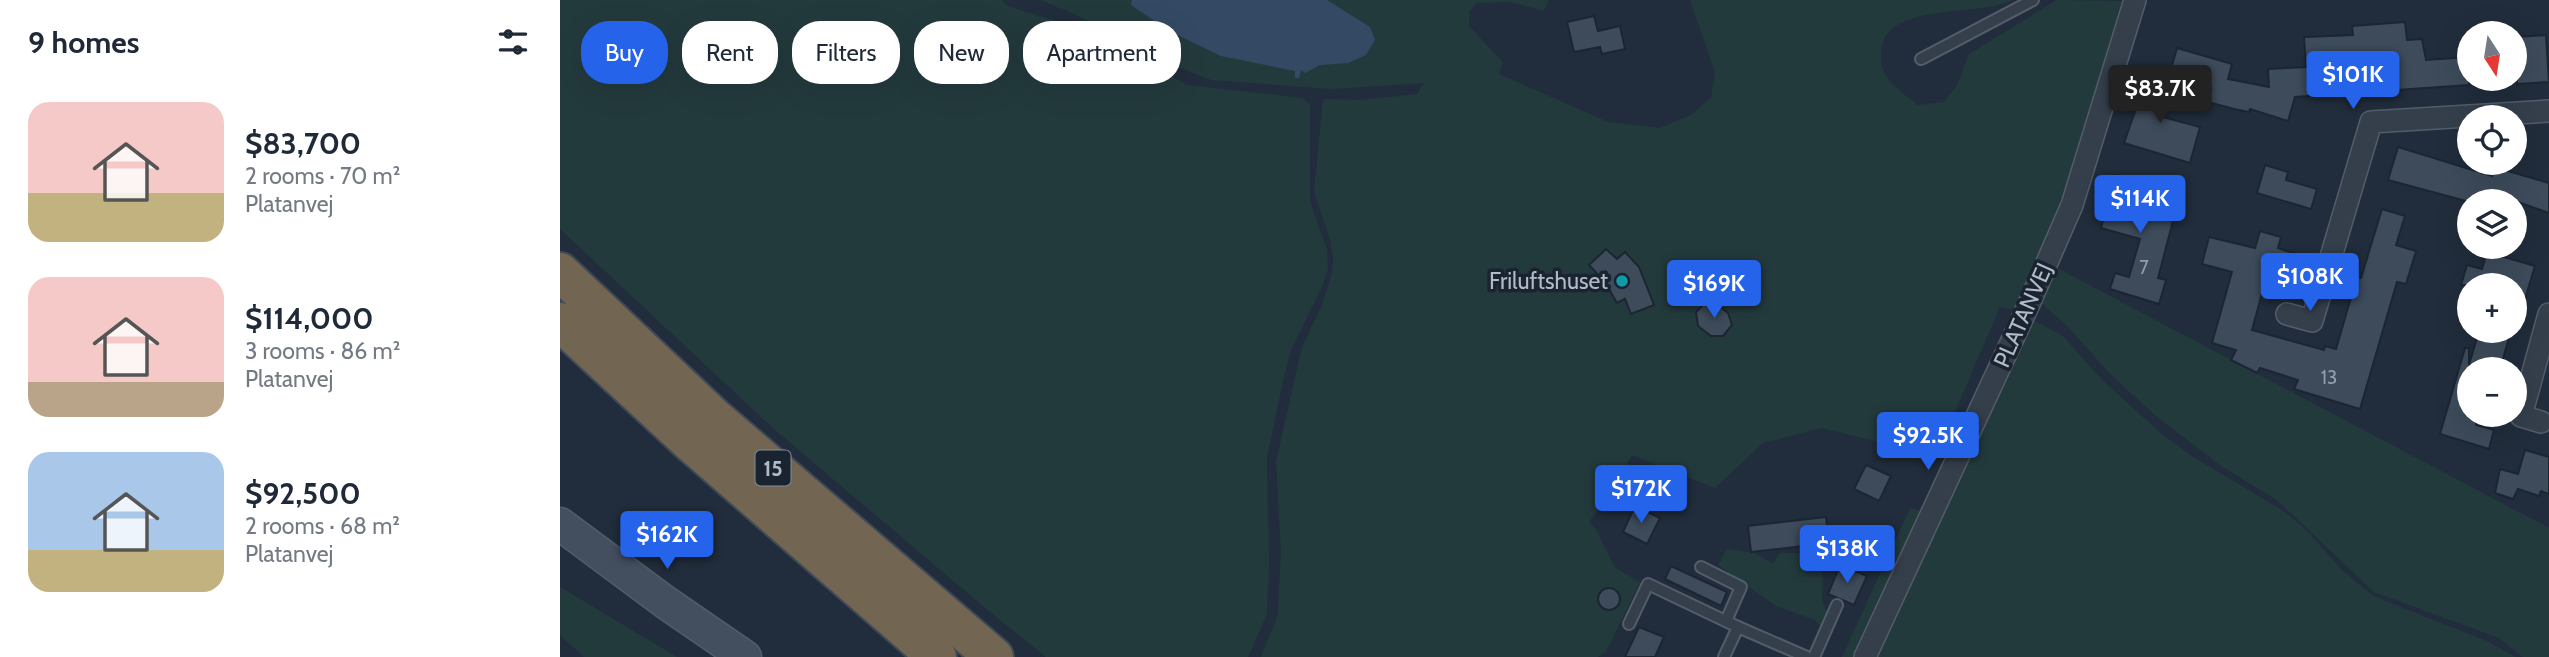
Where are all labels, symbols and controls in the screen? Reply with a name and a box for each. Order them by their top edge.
chip: Buy [581,21,668,84]
chip: Rent [682,21,778,84]
chip: Filters [792,21,900,84]
chip: New [914,21,1009,84]
chip: Apartment [1023,21,1181,84]
north arrow [2457,21,2527,91]
map controls [2457,21,2527,427]
icon: filters [494,23,532,61]
text: 9 homes [28,24,139,61]
pin: $101K [2304,52,2402,111]
text: $101K [2323,60,2383,88]
pin: $83.7K [2103,66,2217,125]
text: $83.7K [2125,74,2195,102]
button: locate [2457,105,2527,175]
text: $83,700 [245,125,361,162]
icon: home [84,130,168,214]
text: 2 rooms · 70 m² [245,162,400,190]
pin: $114K [2091,176,2189,235]
text: $114K [2110,184,2170,212]
button: layers [2457,189,2527,259]
text: Platanvej [245,190,333,218]
pin: $108K [2261,254,2359,313]
house number: 7 [2139,256,2149,279]
street label: PLATANVEJ [1988,258,2058,372]
pin: $169K [1665,260,1763,320]
text: $108K [2277,262,2343,290]
place label: Friluftshuset [1489,267,1608,295]
text: $169K [1683,269,1745,297]
marker: Friluftshuset [1614,273,1630,289]
button: + [2457,273,2527,343]
text: $114,000 [245,300,373,337]
icon: home [84,305,168,389]
text: 3 rooms · 86 m² [245,337,400,365]
button: − [2457,357,2527,427]
text: Platanvej [245,365,333,393]
house number: 13 [2321,366,2337,389]
pin: $92.5K [1871,412,1985,472]
text: $92.5K [1893,421,1963,449]
road number: 15 [756,450,790,486]
pin: $172K [1592,466,1690,525]
text: $172K [1611,474,1671,502]
text: $92,500 [245,475,361,512]
icon: home [84,480,168,564]
text: 2 rooms · 68 m² [245,512,400,540]
pin: $162K [618,512,716,571]
text: $162K [636,520,698,548]
pin: $138K [1798,526,1896,585]
text: $138K [1816,534,1878,562]
text: Platanvej [245,540,333,568]

